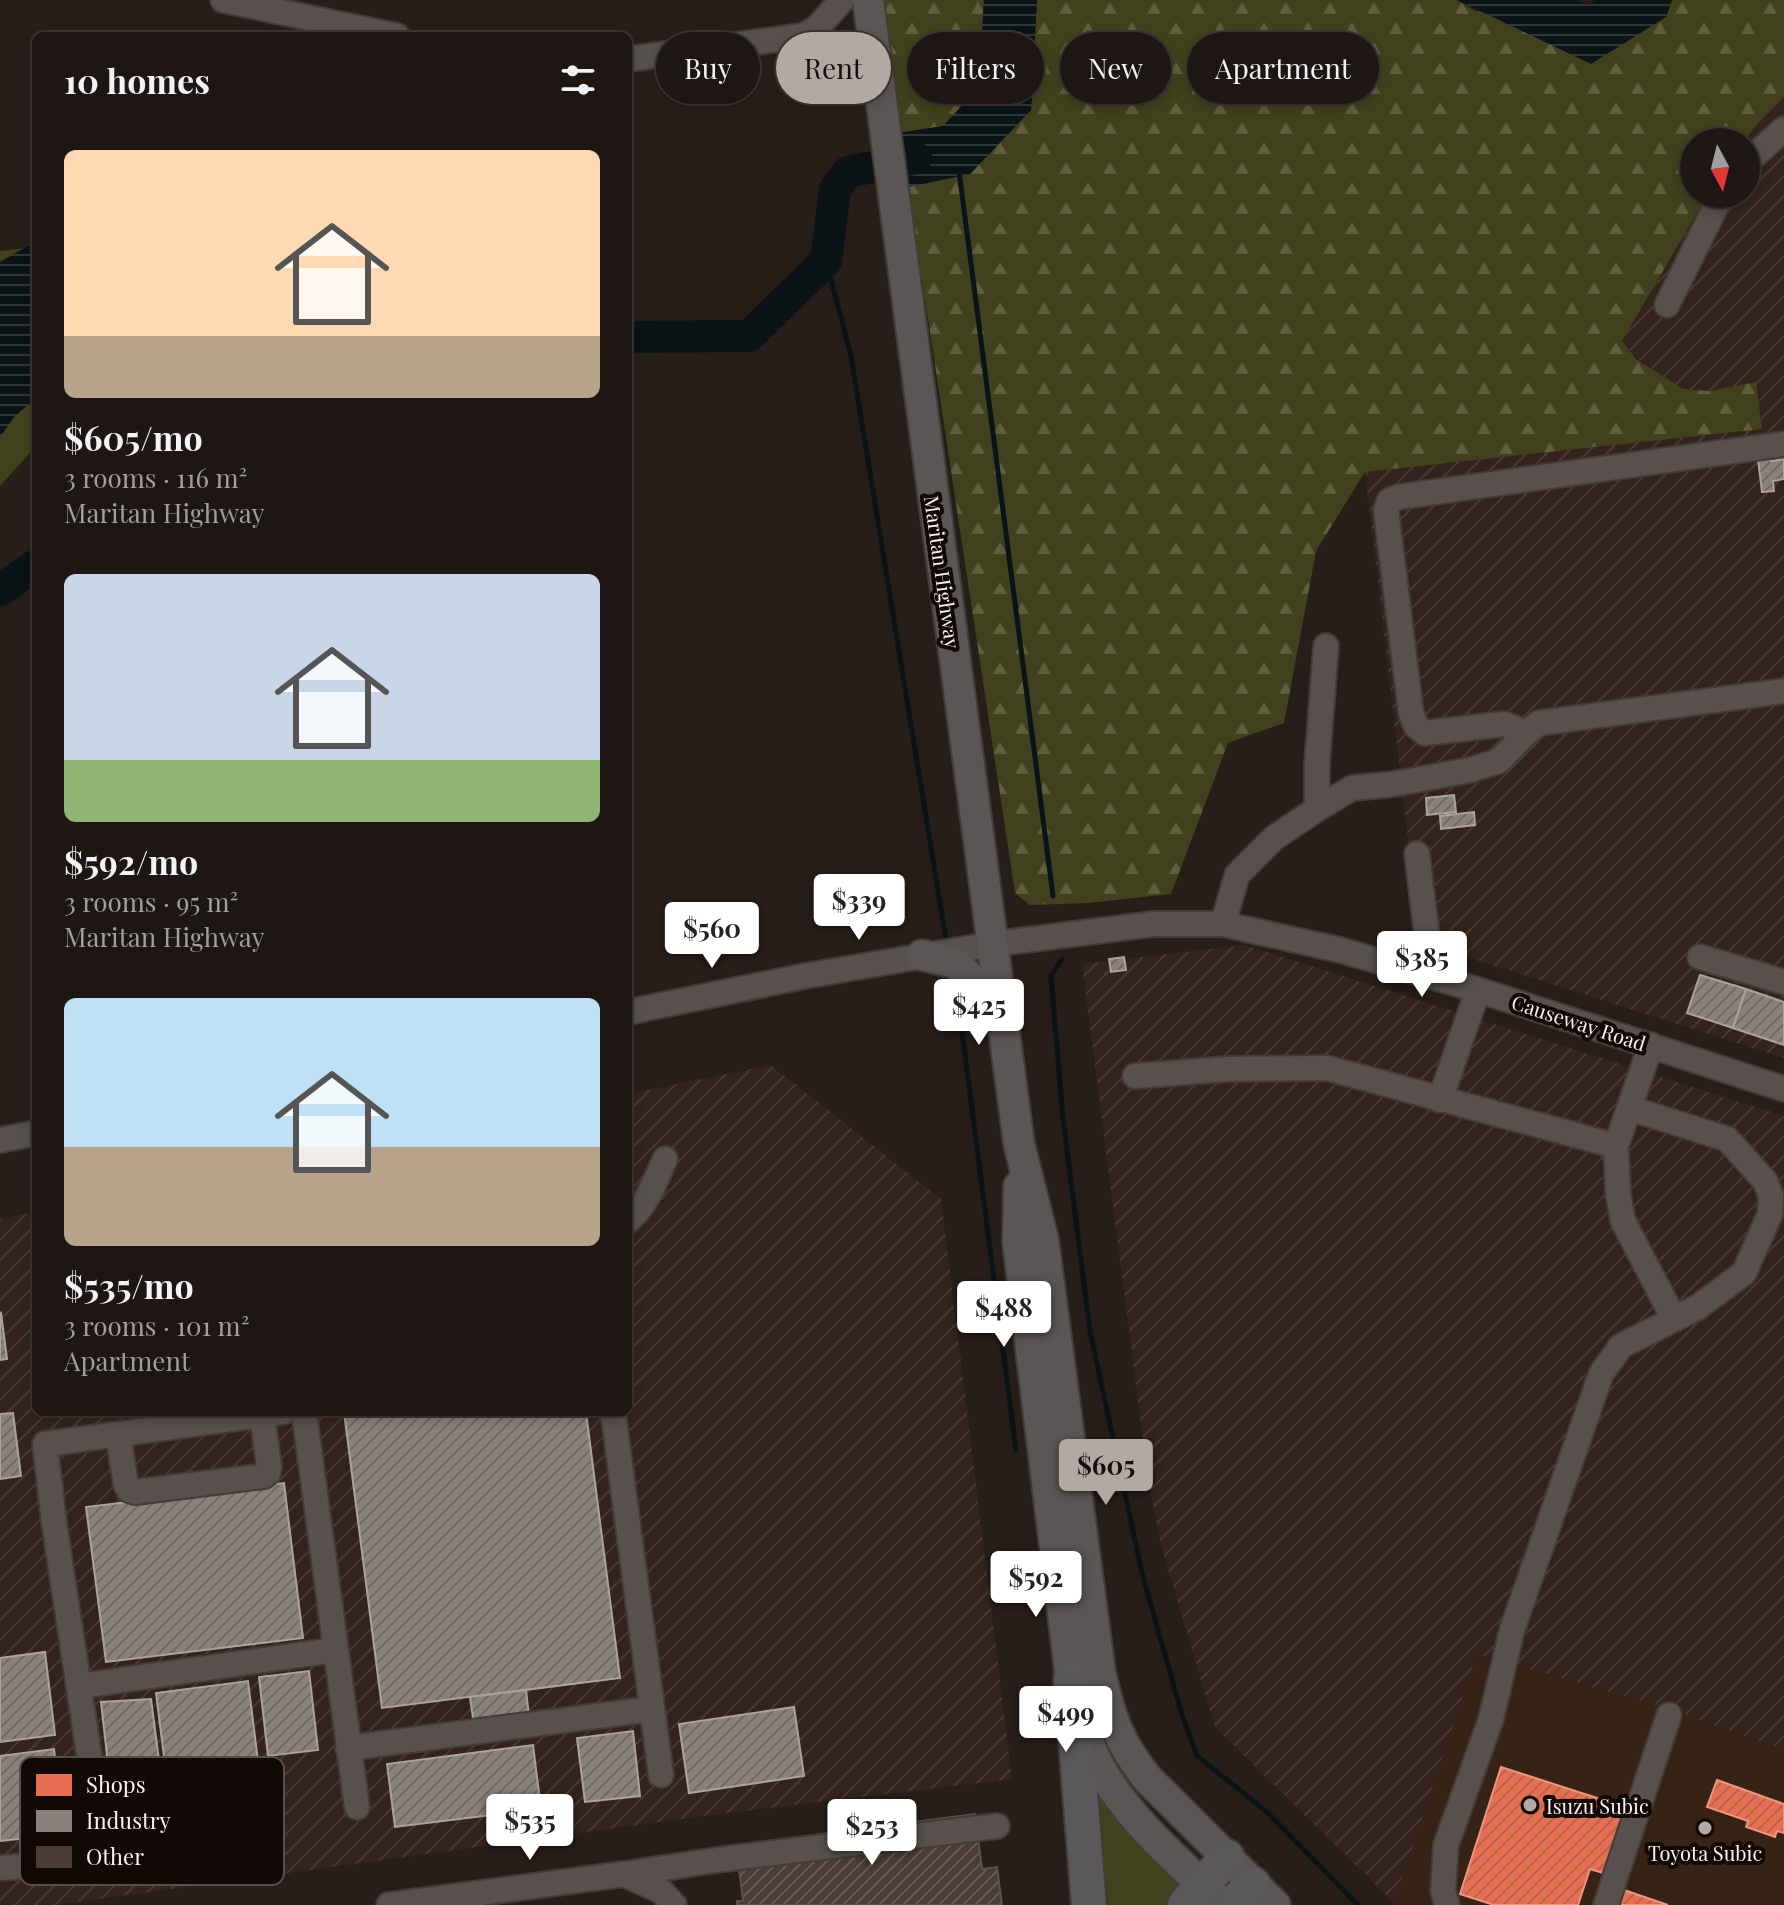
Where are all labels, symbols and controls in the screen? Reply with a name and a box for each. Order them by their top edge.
chip: Buy [656,32,760,104]
chip: Rent [776,32,891,104]
chip: Filters [907,32,1044,104]
chip: New [1060,32,1171,104]
chip: Apartment [1187,32,1379,104]
text: 10 homes [64,57,210,103]
icon: filters [556,58,600,102]
north arrow [1680,128,1760,208]
map controls [1680,128,1760,208]
icon: home [260,202,404,346]
text: $605/mo [64,414,203,460]
text: 3 rooms · 116 m² [64,460,247,495]
street label: Maritan Highway [919,494,967,650]
text: Maritan Highway [64,495,265,530]
icon: home [260,626,404,770]
text: $592/mo [64,838,198,884]
pin: $339 [812,874,906,942]
text: $339 [832,882,886,917]
text: 3 rooms · 95 m² [64,884,238,919]
pin: $560 [665,902,759,970]
text: $560 [683,910,741,945]
text: Maritan Highway [64,919,265,954]
pin: $385 [1375,931,1469,999]
text: $385 [1395,939,1449,974]
pin: $425 [932,979,1026,1047]
text: $425 [952,987,1006,1022]
street label: Causeway Road [1508,988,1650,1057]
icon: home [260,1050,404,1194]
text: $535/mo [64,1262,194,1308]
pin: $488 [957,1281,1051,1349]
text: $488 [975,1289,1033,1324]
text: 3 rooms · 101 m² [64,1308,249,1343]
text: Apartment [64,1343,190,1378]
pin: $605 [1059,1439,1153,1507]
text: $605 [1077,1447,1135,1482]
pin: $592 [989,1551,1083,1619]
text: $592 [1009,1559,1063,1594]
pin: $499 [1019,1686,1113,1754]
text: $499 [1037,1694,1095,1729]
legend [20,1757,284,1885]
text: Shops [86,1769,146,1799]
place label: Isuzu Subic [1546,1792,1649,1819]
pin: $535 [483,1794,577,1862]
marker: Isuzu Subic [1521,1796,1539,1814]
pin: $253 [825,1799,919,1867]
text: $535 [504,1802,556,1837]
text: Industry [86,1805,171,1835]
text: $253 [845,1807,899,1842]
marker: Toyota Subic [1696,1819,1714,1837]
place label: Toyota Subic [1648,1839,1762,1866]
text: Other [86,1841,144,1871]

